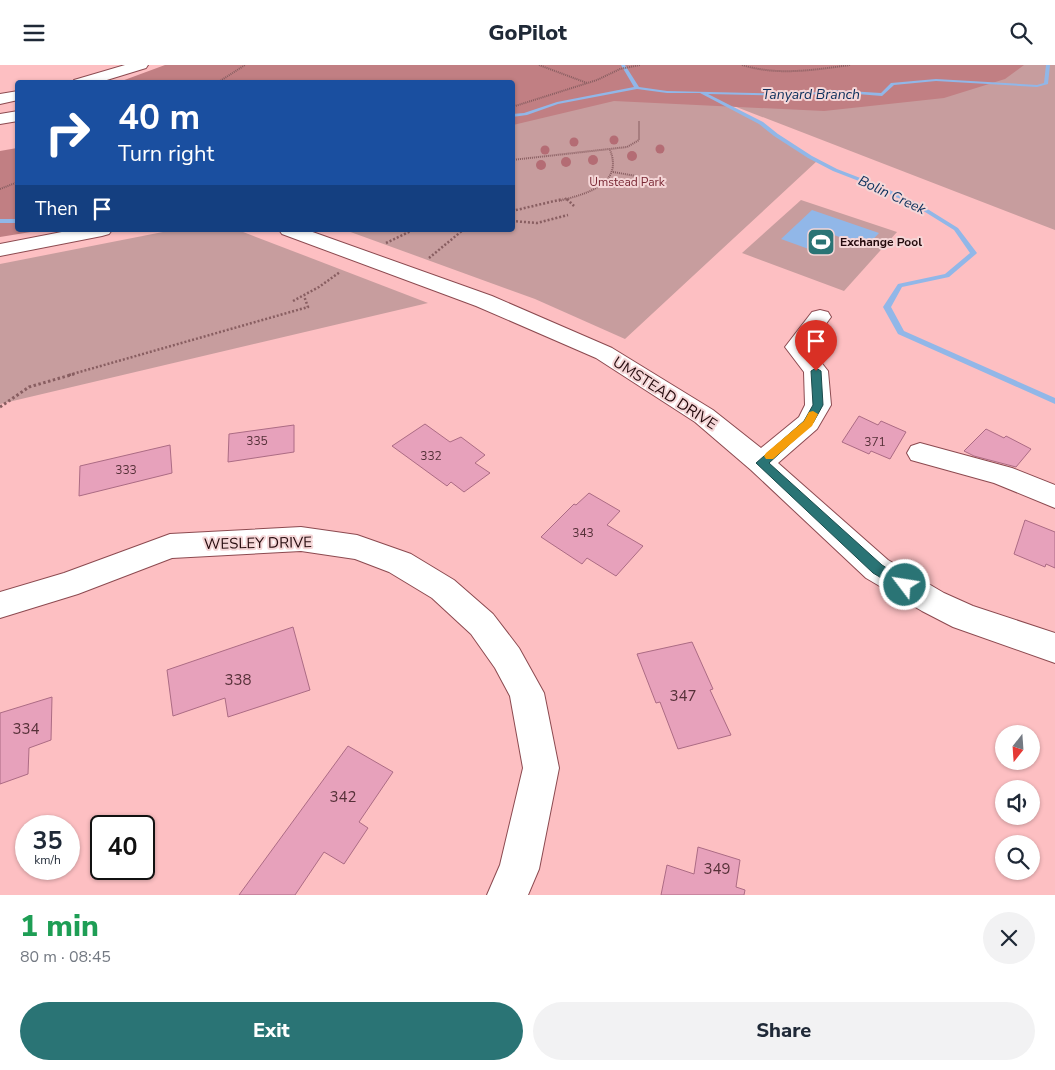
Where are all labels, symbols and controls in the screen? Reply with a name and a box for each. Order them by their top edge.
text: GoPilot [488,18,567,48]
icon: menu [20,19,48,47]
icon: search [1007,19,1035,47]
water label: Tanyard Branch [762,85,860,104]
text: 40 m [118,94,200,141]
icon: right [35,100,100,165]
text: Turn right [118,139,214,169]
water label: Bolin Creek [855,171,930,219]
park label: Umstead Park [589,174,666,190]
icon: arrive [88,195,116,223]
text: Then [35,196,78,222]
sports icon: Exchange Pool [806,227,836,257]
place label: Exchange Pool [840,234,922,250]
pin [795,320,837,371]
icon: arrive [802,327,830,355]
street label: UMSTEAD DRIVE [609,352,721,434]
house number: 335 [246,433,268,449]
house number: 371 [864,434,886,450]
house number: 332 [420,448,442,464]
house number: 333 [115,462,137,478]
house number: 343 [572,525,594,541]
street label: WESLEY DRIVE [204,532,312,554]
position arrow [878,558,930,610]
house number: 338 [224,670,252,690]
house number: 347 [669,686,697,706]
house number: 334 [12,719,40,739]
north arrow [995,725,1040,770]
map controls [995,725,1040,880]
button: sound [995,780,1040,825]
house number: 342 [329,787,357,807]
speed limit sign: 40 [90,815,155,880]
text: 35 [32,824,63,858]
button: search [995,835,1040,880]
text: km/h [34,852,61,868]
house number: 349 [703,859,731,879]
text: 1 min [20,906,99,947]
button: close [983,912,1035,964]
text: 80 m · 08:45 [20,946,111,968]
button: Exit [20,1002,523,1060]
button: Share [533,1002,1035,1060]

